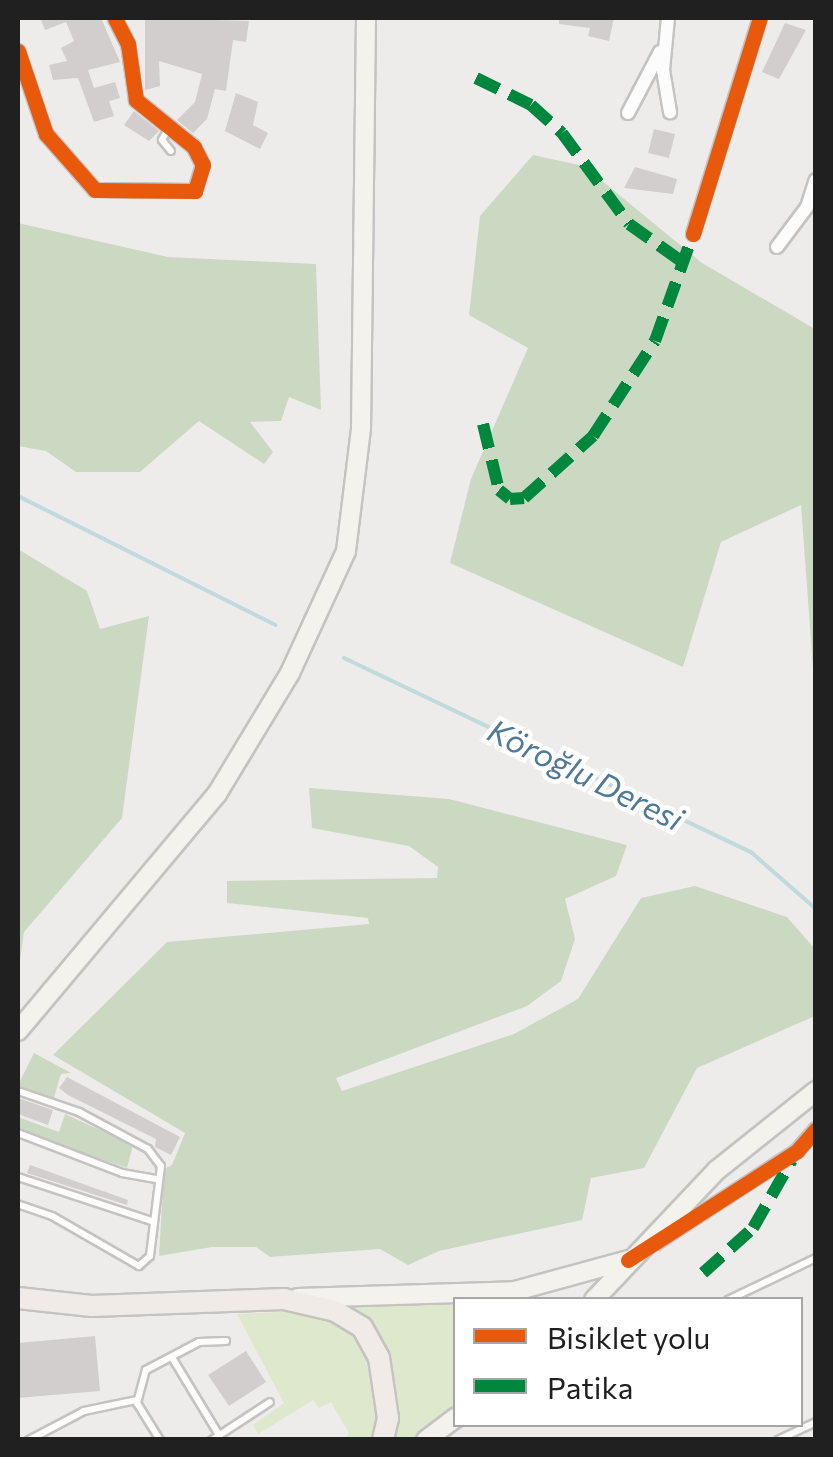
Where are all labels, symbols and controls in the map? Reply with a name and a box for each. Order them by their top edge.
water label: Köroğlu Deresi [482,710,690,838]
legend [453,1297,803,1427]
text: Bisiklet yolu [547,1318,710,1355]
text: Patika [547,1368,633,1405]

